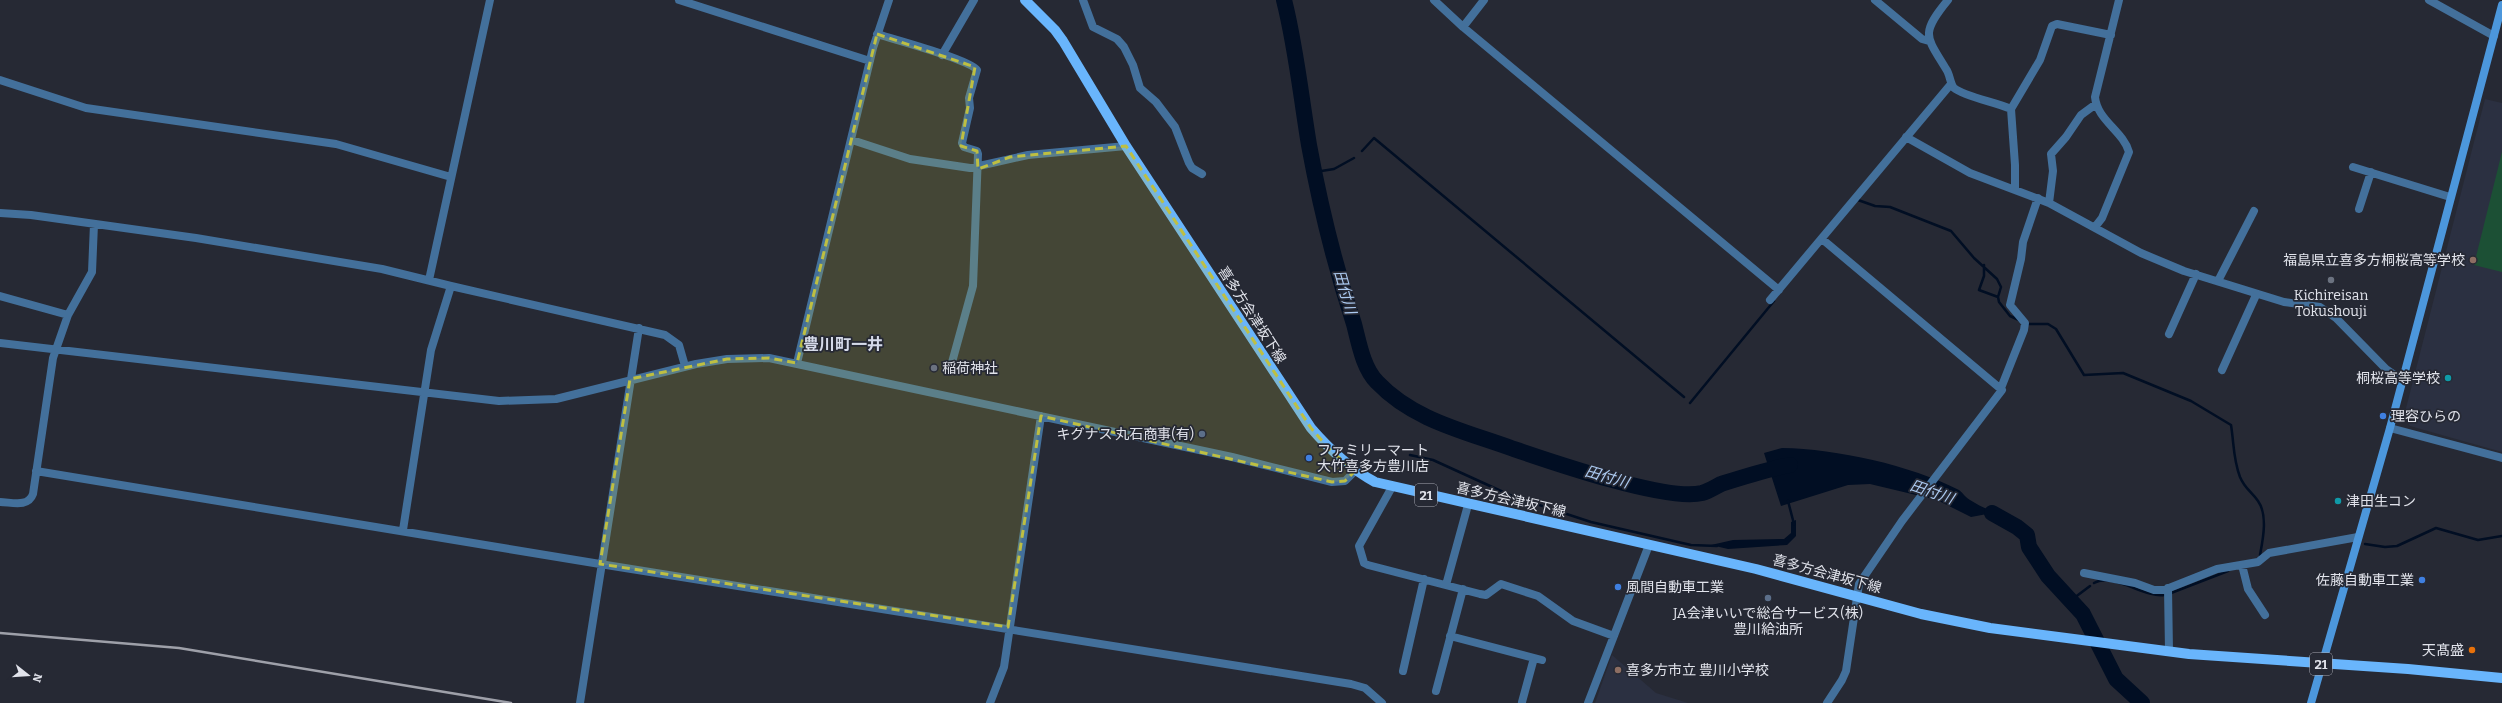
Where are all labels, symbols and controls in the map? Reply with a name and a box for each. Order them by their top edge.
place label: 福島県立喜多方桐桜高等学校 [2283,252,2465,269]
marker: 福島県立喜多方桐桜高等学校 [2468,255,2478,265]
street label: 喜多方会津坂下線 [1214,263,1290,367]
water label: 田付川 [1330,268,1360,318]
marker: Kichireisan Tokushouji [2326,275,2336,285]
place label: Kichireisan Tokushouji [2294,287,2368,320]
district label: 豊川町一井 [803,335,883,354]
place label: 稲荷神社 [942,360,998,377]
marker: 稲荷神社 [929,363,939,373]
place label: 桐桜高等学校 [2356,370,2440,387]
marker: 桐桜高等学校 [2443,373,2453,383]
place label: 理容ひらの [2391,408,2461,425]
marker: 理容ひらの [2378,411,2388,421]
place label: キグナス 丸石商事(有) [1057,426,1194,443]
marker: キグナス 丸石商事(有) [1197,429,1207,439]
place label: ファミリーマート 大竹喜多方豊川店 [1317,442,1429,475]
marker: ファミリーマート 大竹喜多方豊川店 [1304,453,1314,463]
water label: 田付川 [1583,462,1633,492]
water label: 田付川 [1908,476,1958,508]
street label: 喜多方会津坂下線 [1455,479,1567,521]
road number: 21 [1415,484,1437,506]
place label: 津田生コン [2346,493,2416,510]
marker: 津田生コン [2333,496,2343,506]
street label: 喜多方会津坂下線 [1771,551,1883,597]
place label: 佐藤自動車工業 [2316,572,2414,589]
marker: 佐藤自動車工業 [2417,575,2427,585]
place label: 風間自動車工業 [1626,579,1724,596]
marker: 風間自動車工業 [1613,582,1623,592]
marker: JA会津いいで総合サービス(株) 豊川給油所 [1763,593,1773,603]
place label: JA会津いいで総合サービス(株) 豊川給油所 [1672,605,1863,638]
place label: 天髙盛 [2422,642,2464,659]
marker: 天髙盛 [2467,645,2477,655]
road number: 21 [2310,653,2332,675]
north arrow [8,655,48,695]
place label: 喜多方市立 豊川小学校 [1626,662,1769,679]
marker: 喜多方市立 豊川小学校 [1613,665,1623,675]
text: N [29,672,45,684]

